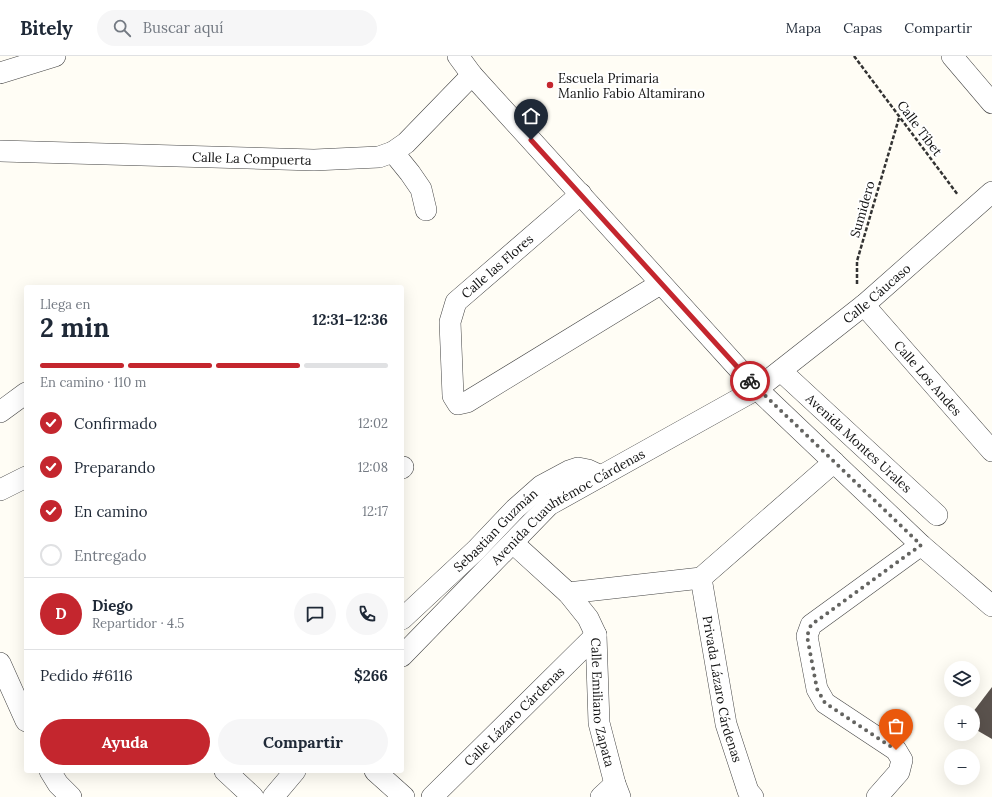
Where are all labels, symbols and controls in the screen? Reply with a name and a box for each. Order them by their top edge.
search box [97,10,377,46]
text: Bitely [20,16,73,40]
icon: search [111,17,133,39]
text: Buscar aquí [143,18,224,37]
text: Mapa [786,19,821,37]
text: Capas [843,19,882,37]
text: Compartir [904,19,972,37]
place label: Escuela Primaria Manlio Fabio Altamirano [558,70,705,102]
marker: Escuela Primaria Manlio Fabio Altamirano [545,80,555,90]
street label: Calle Tíbet [893,97,946,159]
pin [514,99,548,140]
icon: home [520,105,542,127]
street label: Calle La Compuerta [192,149,312,169]
street label: Sumidero [846,178,879,240]
street label: Calle las Flores [458,230,537,302]
street label: Calle Cáucaso [839,260,915,328]
text: Llega en [40,296,90,313]
text: 12:31–12:36 [312,310,388,329]
text: 2 min [40,311,110,344]
street label: Calle Los Andes [890,337,965,420]
courier [730,361,770,401]
icon: bike [739,370,761,392]
text: En camino · 110 m [40,374,146,391]
street label: Avenida Montes Urales [801,389,915,496]
icon: check [40,412,62,434]
text: Confirmado [74,414,157,433]
text: 12:02 [358,415,388,432]
street label: Avenida Cuauhtémoc Cárdenas [487,445,648,569]
icon: check [40,456,62,478]
text: Preparando [74,458,155,477]
text: 12:08 [358,459,388,476]
street label: Sebastian Guzmán [450,485,541,576]
icon: check [40,500,62,522]
text: En camino [74,502,148,521]
text: 12:17 [362,503,388,520]
text: Entregado [74,546,146,565]
button: chat [294,593,336,635]
button: phone [346,593,388,635]
text: Diego [92,596,133,615]
text: D [55,604,67,623]
street label: Privada Lázaro Cárdenas [699,614,746,764]
text: Repartidor · 4.5 [92,615,184,632]
street label: Calle Emiliano Zapata [587,637,618,769]
map controls [944,661,980,785]
button: layers [944,661,980,697]
street label: Calle Lázaro Cárdenas [460,663,568,770]
text: Pedido #6116 [40,666,133,685]
text: $266 [354,666,388,685]
button: + [944,705,980,741]
pin [879,709,913,750]
icon: bag [885,715,907,737]
button: Ayuda [40,719,210,765]
button: Compartir [218,719,388,765]
button: − [944,749,980,785]

